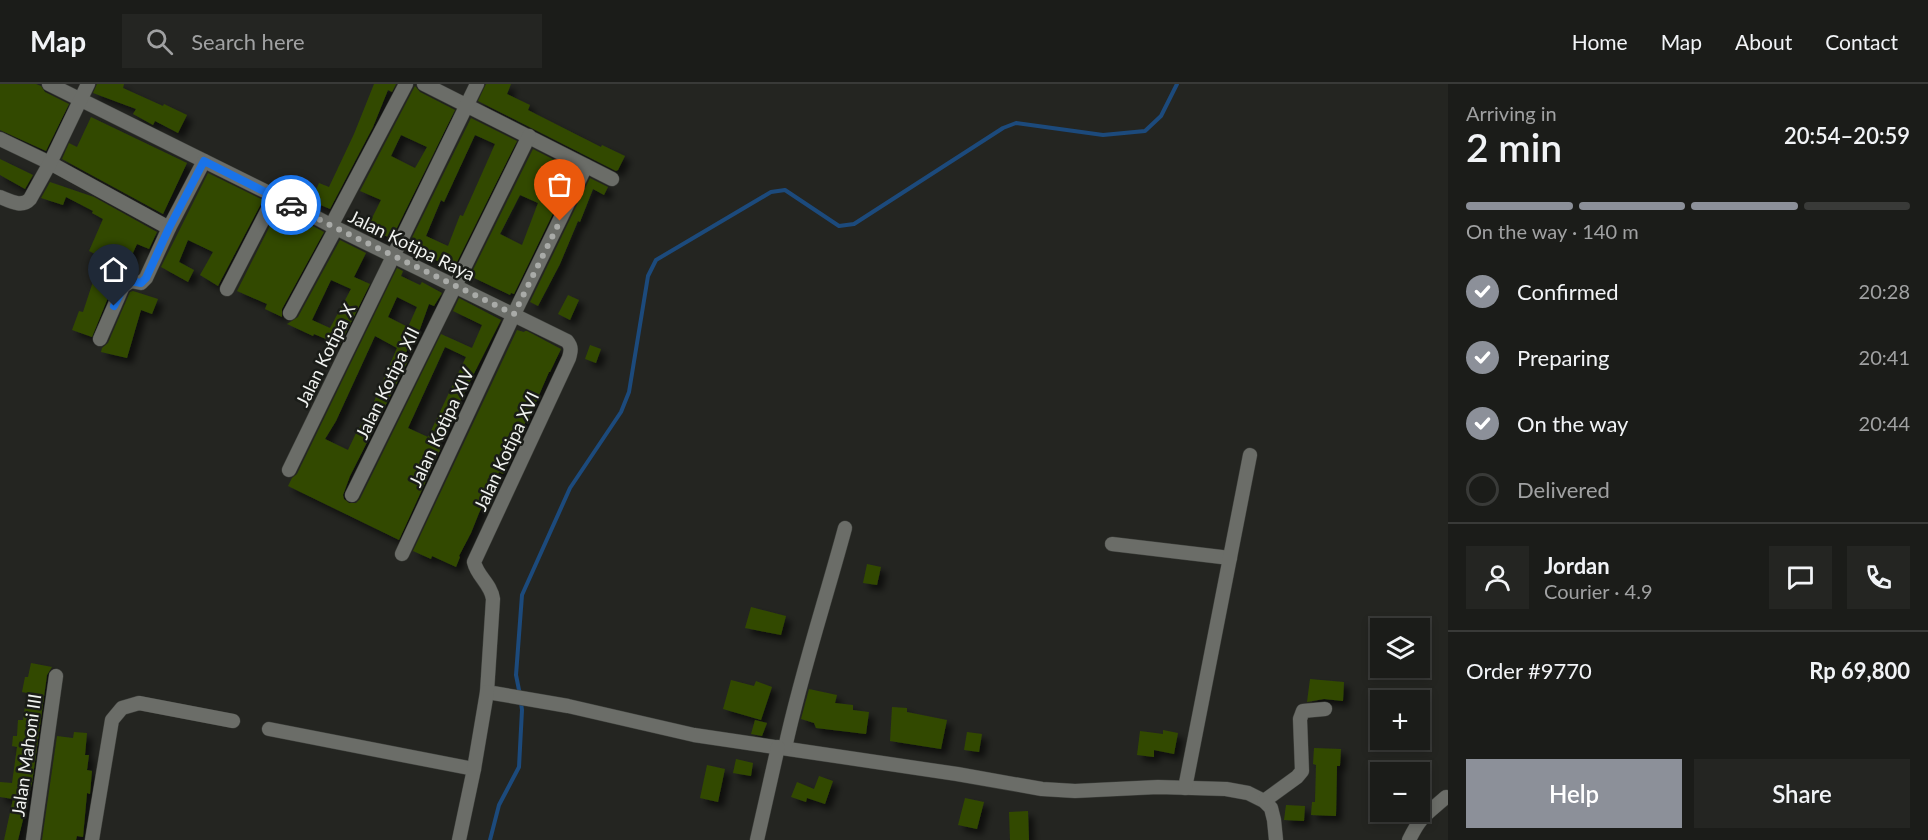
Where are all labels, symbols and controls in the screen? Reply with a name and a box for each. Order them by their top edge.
search box [122,14,542,68]
text: Map [30,24,86,58]
icon: search [143,25,176,58]
text: Search here [191,28,305,55]
text: Home [1572,29,1628,54]
text: Map [1661,29,1702,54]
text: About [1735,29,1792,54]
text: Contact [1825,29,1898,54]
text: Arriving in [1466,101,1557,125]
text: 20:54–20:59 [1784,122,1910,149]
text: 2 min [1466,124,1562,170]
pin [534,159,585,221]
icon: bag [543,168,576,201]
courier [261,175,321,235]
icon: car [275,189,308,222]
street label: Jalan Kotipa Raya [345,205,479,285]
text: On the way · 140 m [1466,219,1639,243]
pin [88,244,139,306]
icon: home [97,253,130,286]
icon: check [1466,275,1499,308]
text: Confirmed [1517,278,1619,305]
text: 20:28 [1859,279,1910,303]
street label: Jalan Kotipa X [291,300,360,410]
street label: Jalan Kotipa XII [350,323,424,443]
icon: check [1466,341,1499,374]
text: Preparing [1517,344,1609,371]
text: 20:41 [1859,345,1910,369]
street label: Jalan Kotipa XIV [404,363,479,490]
street label: Jalan Kotipa XVI [469,388,543,514]
icon: check [1466,407,1499,440]
text: On the way [1517,410,1628,437]
text: 20:44 [1859,411,1910,435]
text: Delivered [1517,476,1610,503]
button: person [1466,546,1529,609]
button: chat [1769,546,1832,609]
button: phone [1847,546,1910,609]
text: Jordan [1544,552,1610,579]
text: Courier · 4.9 [1544,579,1653,603]
map controls [1370,618,1430,822]
button: layers [1370,618,1430,678]
text: Order #9770 [1466,657,1592,684]
text: Rp 69,800 [1809,657,1910,684]
button: + [1370,690,1430,750]
street label: Jalan Mahoni III [6,692,46,818]
button: Help [1466,759,1682,828]
button: Share [1694,759,1910,828]
button: − [1370,762,1430,822]

